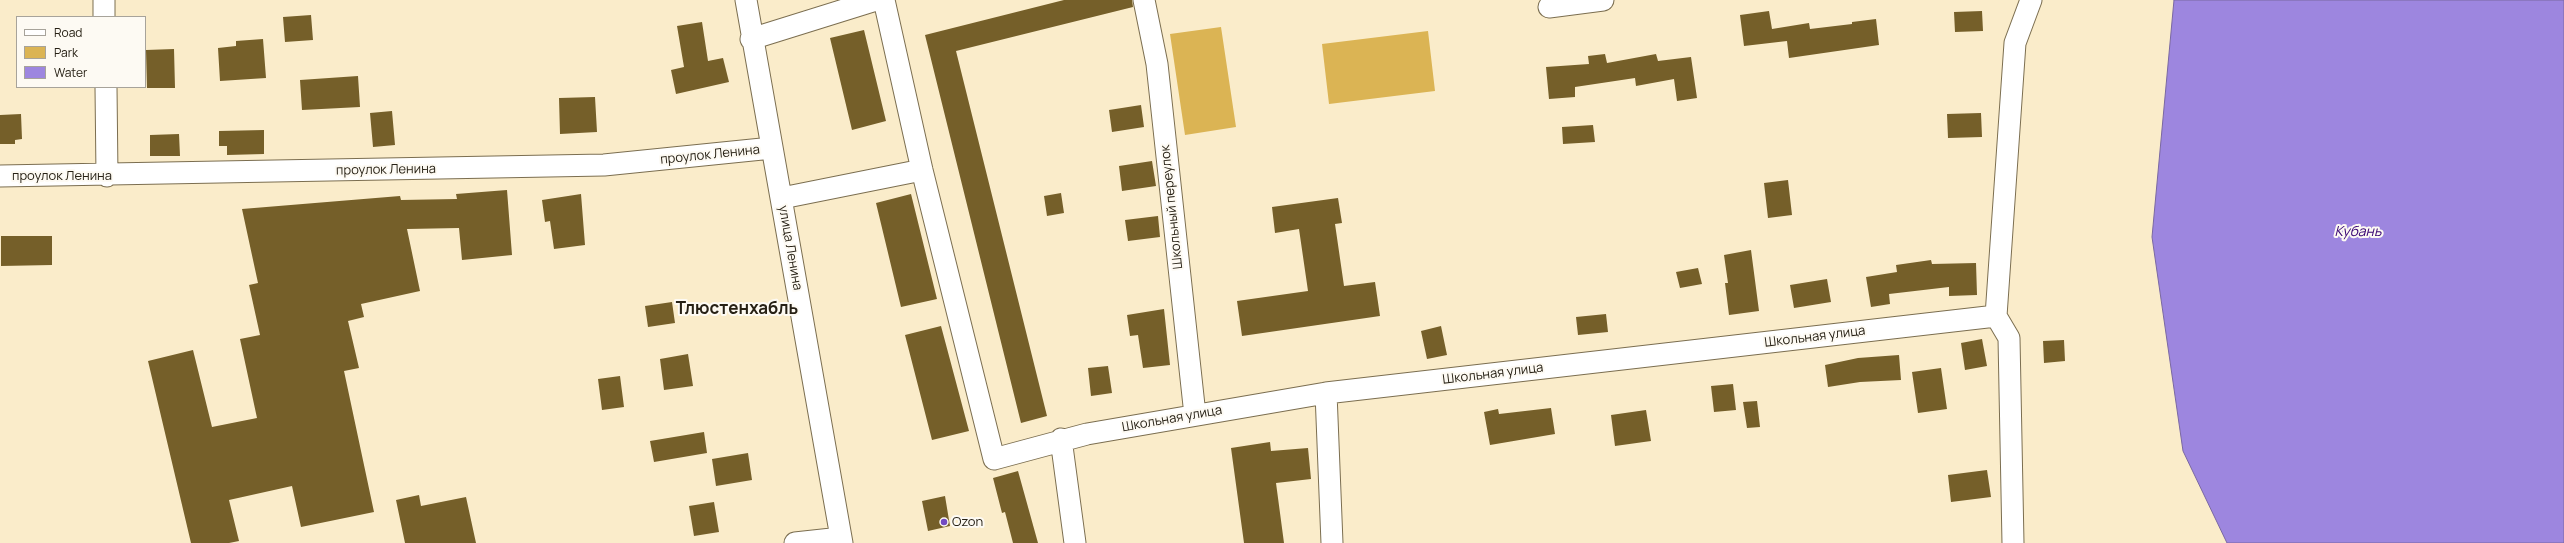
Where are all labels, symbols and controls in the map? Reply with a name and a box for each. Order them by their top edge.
legend [16,16,146,88]
text: Road [54,24,82,41]
text: Park [54,44,78,61]
text: Water [54,64,87,81]
street label: проулок Ленина [659,142,761,168]
street label: Школьный переулок [1158,144,1186,270]
street label: проулок Ленина [336,161,436,179]
street label: проулок Ленина [12,168,112,184]
street label: улица Ленина [775,204,805,292]
water label: Кубань [2335,224,2381,240]
district label: Тлюстенхабль [676,299,798,319]
street label: Школьная улица [1764,323,1866,351]
street label: Школьная улица [1442,360,1544,388]
street label: Школьная улица [1121,403,1223,435]
place label: Ozon [952,514,983,530]
marker: Ozon [939,517,949,527]

